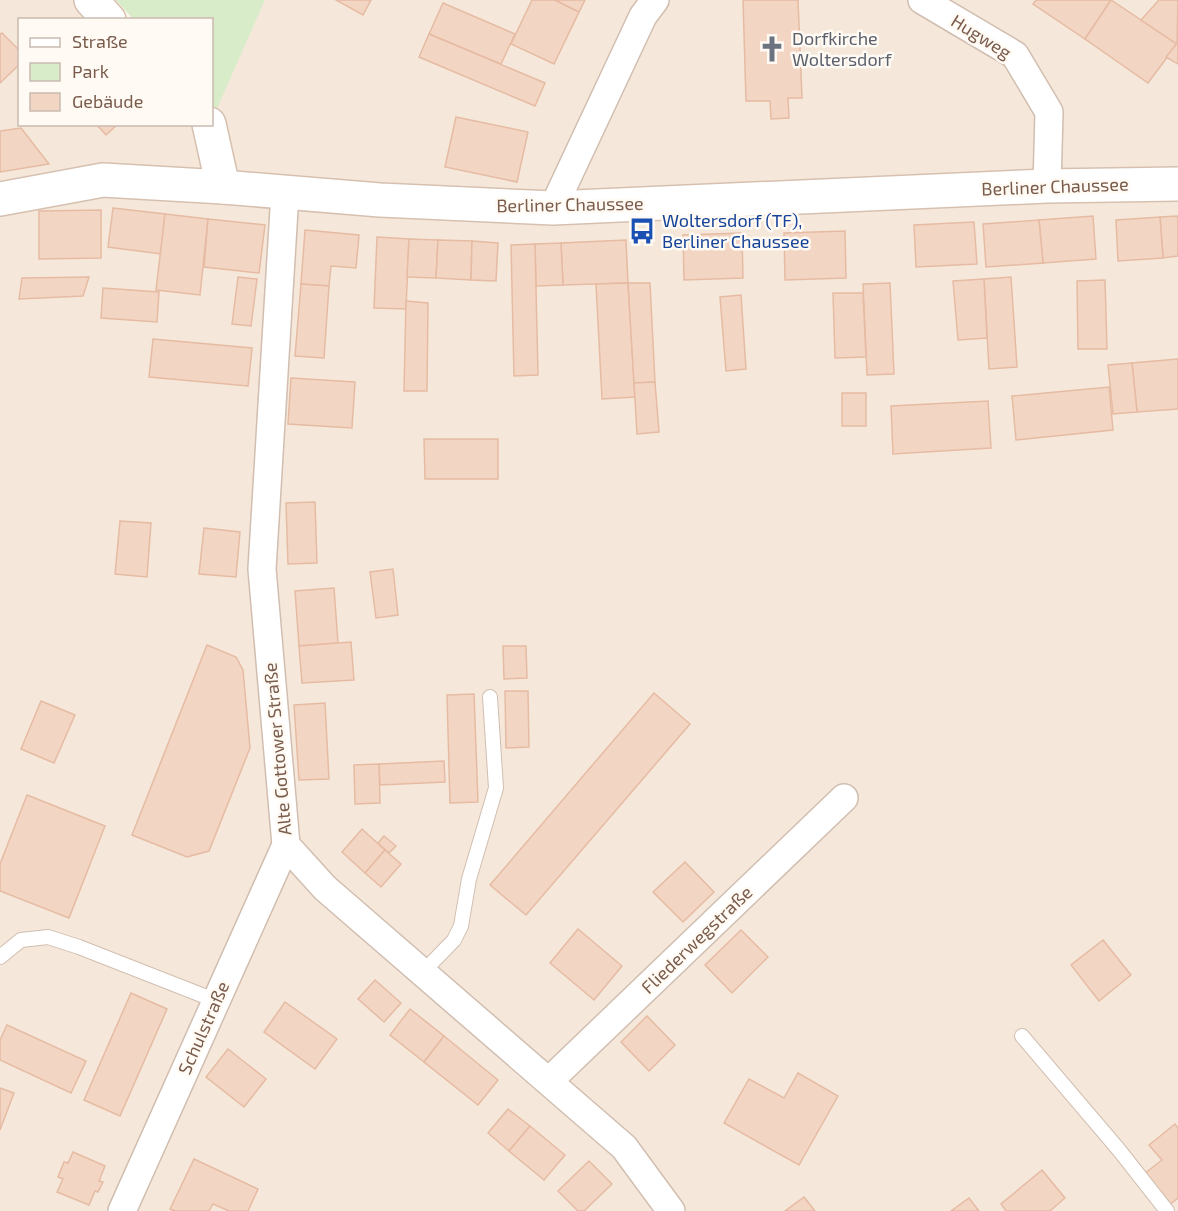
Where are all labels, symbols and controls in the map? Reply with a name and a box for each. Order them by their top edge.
street label: Hugweg [947,9,1016,63]
legend [18,18,213,126]
place label: Dorfkirche Woltersdorf [792,27,893,70]
text: Straße [72,30,128,52]
church icon: Dorfkirche Woltersdorf [757,34,787,64]
text: Park [72,60,109,82]
text: Gebäude [72,90,143,112]
street label: Berliner Chaussee [981,172,1129,200]
street label: Berliner Chaussee [496,192,644,216]
place label: Woltersdorf (TF), Berliner Chaussee [662,209,809,252]
bus stop icon: Woltersdorf (TF), Berliner Chaussee [627,216,657,246]
street label: Alte Gottower Straße [258,662,296,836]
street label: Fliederwegstraße [636,881,756,998]
street label: Schulstraße [173,977,233,1078]

